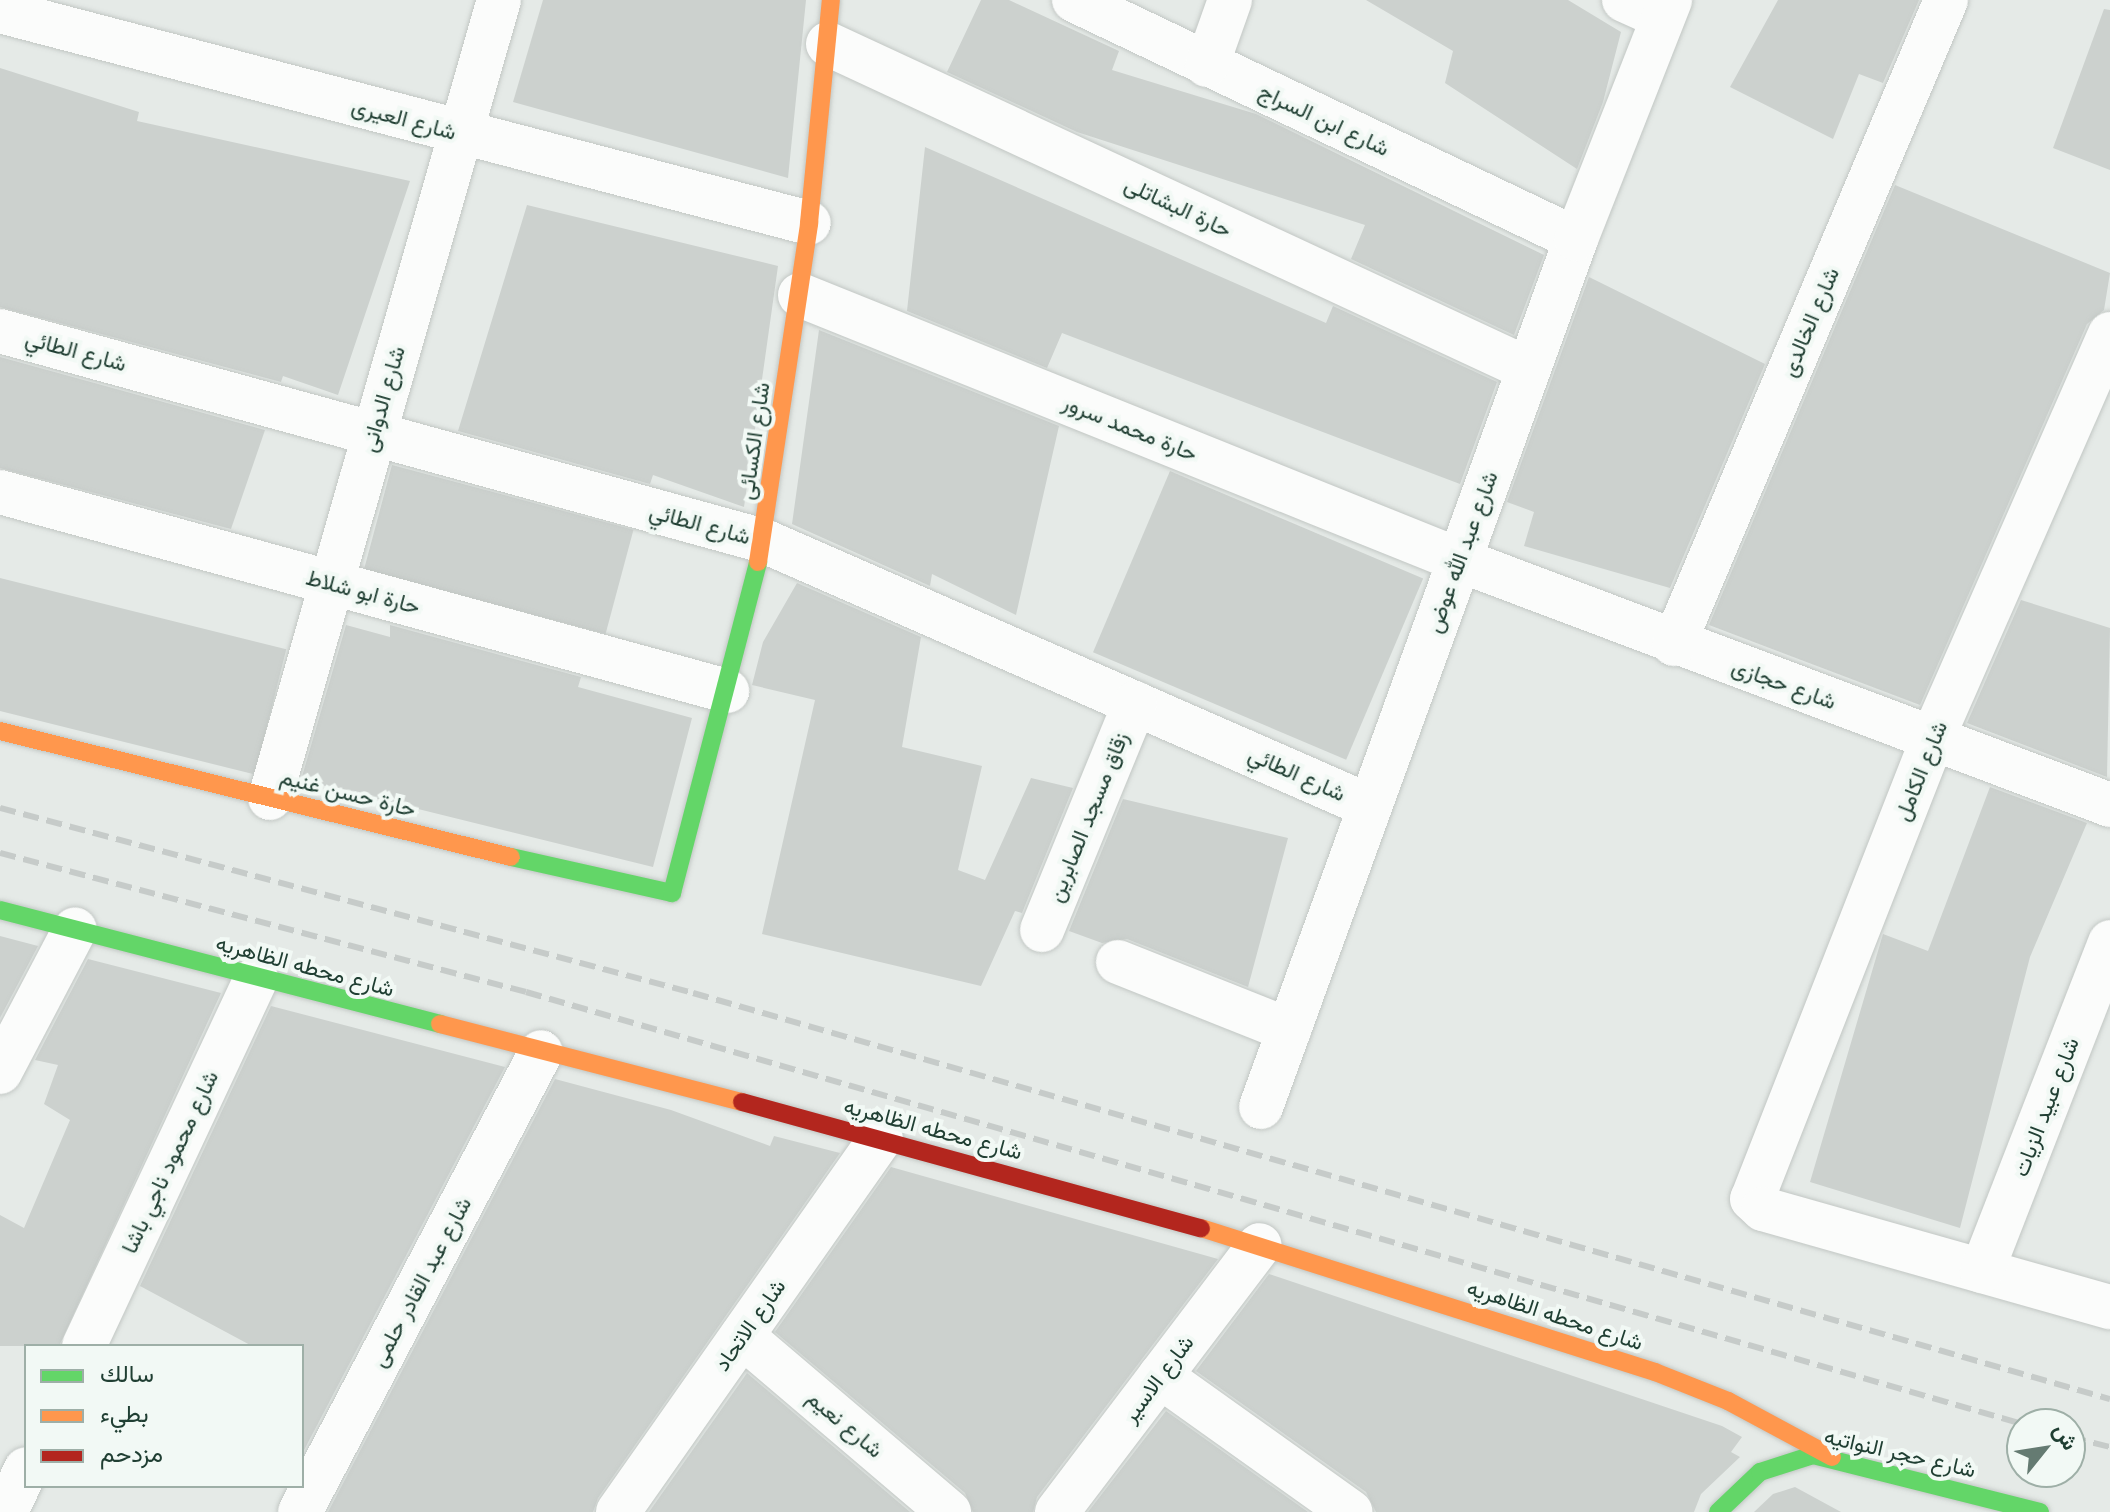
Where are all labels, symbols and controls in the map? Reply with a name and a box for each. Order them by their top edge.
street label: شارع ابن السراج [1255,78,1393,162]
street label: شارع العيرى [349,92,459,146]
street label: حارة البشاتلى [1120,171,1236,243]
street label: شارع الخالدى [1775,263,1845,381]
street label: شارع الطائي [23,325,129,377]
street label: شارع الدوانى [355,343,411,455]
street label: شارع الكسائى [733,381,775,501]
street label: حارة محمد سرور [1059,389,1201,467]
street label: شارع عبد الله عوض [1421,468,1503,636]
street label: شارع الطائي [647,498,753,550]
street label: حارة ابو شلاط [303,564,423,620]
street label: شارع حجازى [1728,653,1840,715]
street label: شارع الكامل [1889,717,1953,825]
street label: زقاق مسجد الصابرين [1042,728,1134,906]
street label: شارع الطائي [1244,741,1350,807]
street label: حارة حسن غنيم [277,763,419,823]
street label: شارع محطه الظاهريه [213,929,397,1003]
street label: شارع عبيد الزيات [2007,1034,2085,1180]
street label: شارع محمود ناجي باشا [116,1066,224,1258]
street label: شارع محطه الظاهريه [841,1092,1025,1166]
street label: شارع عبد القادر حلمى [365,1193,477,1371]
street label: شارع الاتحاد [709,1274,791,1376]
street label: شارع محطه الظاهريه [1464,1274,1646,1356]
street label: شارع الاسير [1117,1330,1199,1428]
legend [24,1344,304,1488]
text: سالك [100,1360,154,1387]
street label: شارع نعيم [802,1385,888,1463]
text: بطيء [100,1400,149,1427]
north arrow [2006,1408,2086,1488]
text: ش [2048,1419,2083,1454]
street label: شارع حجر النواتيه [1822,1423,1978,1483]
text: مزدحم [100,1440,163,1467]

